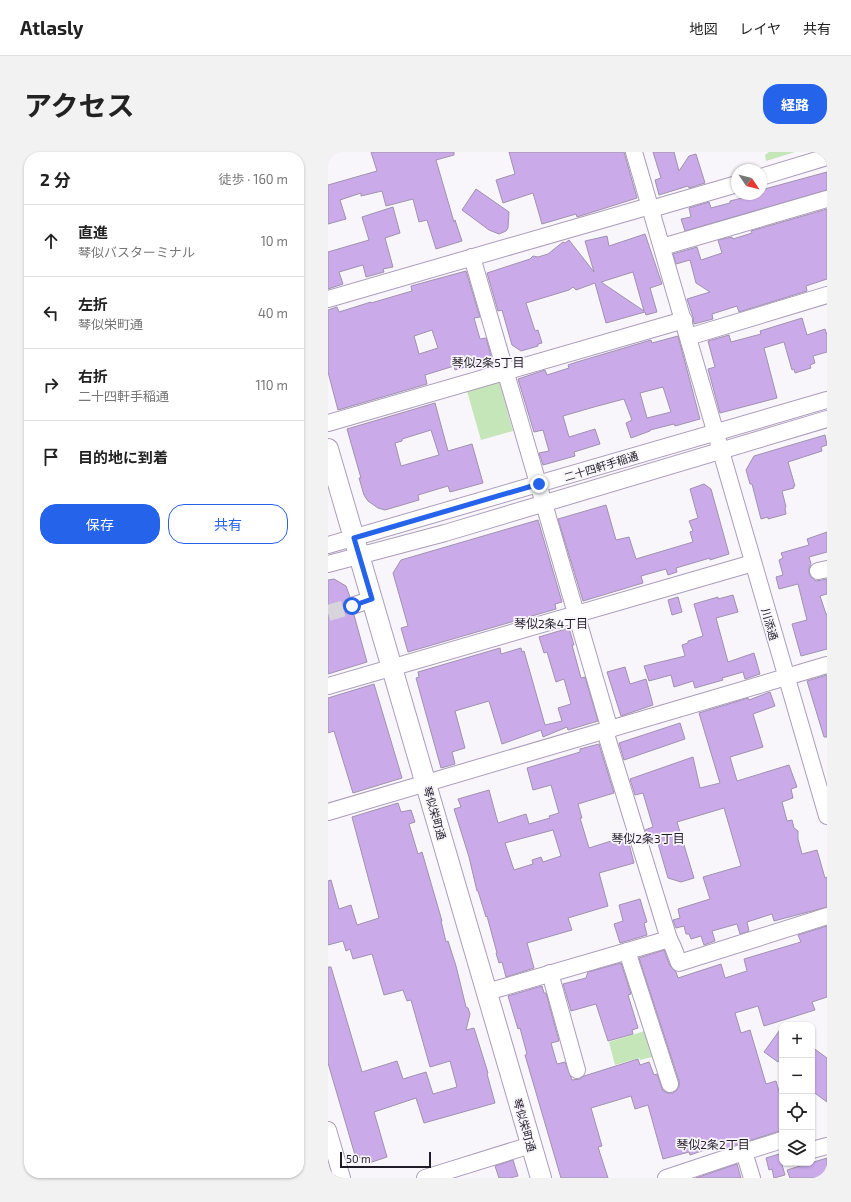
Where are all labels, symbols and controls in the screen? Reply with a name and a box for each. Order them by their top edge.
text: Atlasly [20,16,84,39]
text: 地図 [689,20,717,37]
text: レイヤ [739,20,781,37]
text: 共有 [803,20,831,37]
button: 経路 [763,84,827,124]
text: アクセス [24,88,135,122]
north arrow [731,164,767,200]
text: 2 分 [40,169,71,189]
text: 徒歩 · 160 m [218,171,288,187]
text: 直進 [78,223,108,241]
icon: ahead [40,230,62,252]
text: 10 m [261,233,288,249]
text: 琴似バスターミナル [78,244,195,260]
text: 左折 [78,295,108,313]
icon: left [40,302,62,324]
text: 40 m [258,305,288,321]
text: 琴似栄町通 [78,316,143,332]
district label: 琴似2条5丁目 [451,355,525,369]
text: 右折 [78,367,108,385]
icon: right [40,374,62,396]
text: 110 m [256,377,288,393]
text: 二十四軒手稲通 [78,388,169,404]
icon: arrive [40,446,62,468]
text: 目的地に到着 [78,448,168,466]
street label: 二十四軒手稲通 [562,449,640,483]
route end [530,475,548,493]
button: 保存 [40,504,160,544]
button: 共有 [168,504,288,544]
route start [343,597,361,615]
street label: 川添通 [759,606,781,642]
district label: 琴似2条4丁目 [514,616,588,630]
street label: 琴似栄町通 [421,785,449,841]
district label: 琴似2条3丁目 [611,831,685,845]
map controls [779,1022,815,1166]
button: + [779,1022,815,1058]
button: − [779,1058,815,1094]
button: locate [779,1094,815,1130]
street label: 琴似栄町通 [511,1097,539,1153]
button: layers [779,1130,815,1166]
district label: 琴似2条2丁目 [676,1137,750,1151]
scale bar [340,1150,431,1169]
text: 50 m [346,1152,371,1165]

